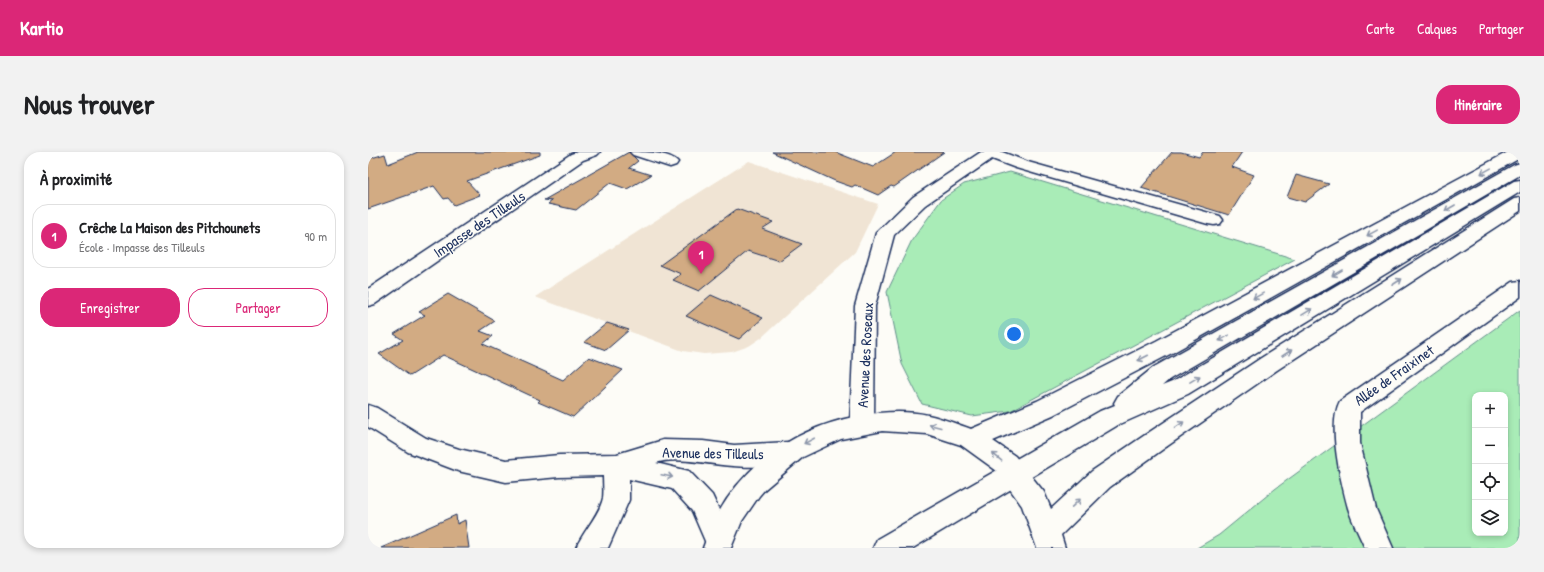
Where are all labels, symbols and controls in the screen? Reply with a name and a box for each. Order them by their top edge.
text: Kartio [20,15,63,41]
text: Carte [1366,19,1395,38]
text: Calques [1417,19,1457,38]
text: Partager [1479,19,1524,38]
text: Nous trouver [24,85,155,123]
button: Itinéraire [1436,85,1520,124]
text: À proximité [40,167,112,190]
one-way arrow [1480,168,1492,176]
street label: Impasse des Tilleuls [429,185,529,263]
one-way arrow [1444,205,1456,213]
text: Crêche La Maison des Pitchounets [79,217,260,238]
text: 1 [52,227,56,245]
text: 90 m [305,227,327,245]
one-way arrow [1366,230,1378,238]
text: École · Impasse des Tilleuls [79,238,205,256]
pin: 1 [688,241,714,274]
one-way arrow [1331,270,1343,277]
one-way arrow [1391,278,1403,286]
button: Enregistrer [40,288,180,327]
button: Partager [188,288,328,327]
one-way arrow [1252,292,1264,300]
street label: Avenue des Roseaux [852,301,878,408]
one-way arrow [1301,308,1313,316]
your location [1004,324,1024,344]
one-way arrow [1218,334,1230,342]
street label: Allée de Fraixinet [1350,339,1439,410]
one-way arrow [1281,348,1293,356]
one-way arrow [1137,354,1149,362]
one-way arrow [1189,374,1201,382]
map controls [1472,392,1508,536]
button: + [1472,392,1508,428]
one-way arrow [1174,421,1185,429]
one-way arrow [929,422,942,430]
button: − [1472,428,1508,464]
one-way arrow [803,438,815,445]
street label: Avenue des Tilleuls [662,442,764,464]
one-way arrow [991,452,1002,461]
button: locate [1472,464,1508,500]
one-way arrow [661,473,674,481]
one-way arrow [1071,498,1081,508]
button: layers [1472,500,1508,536]

